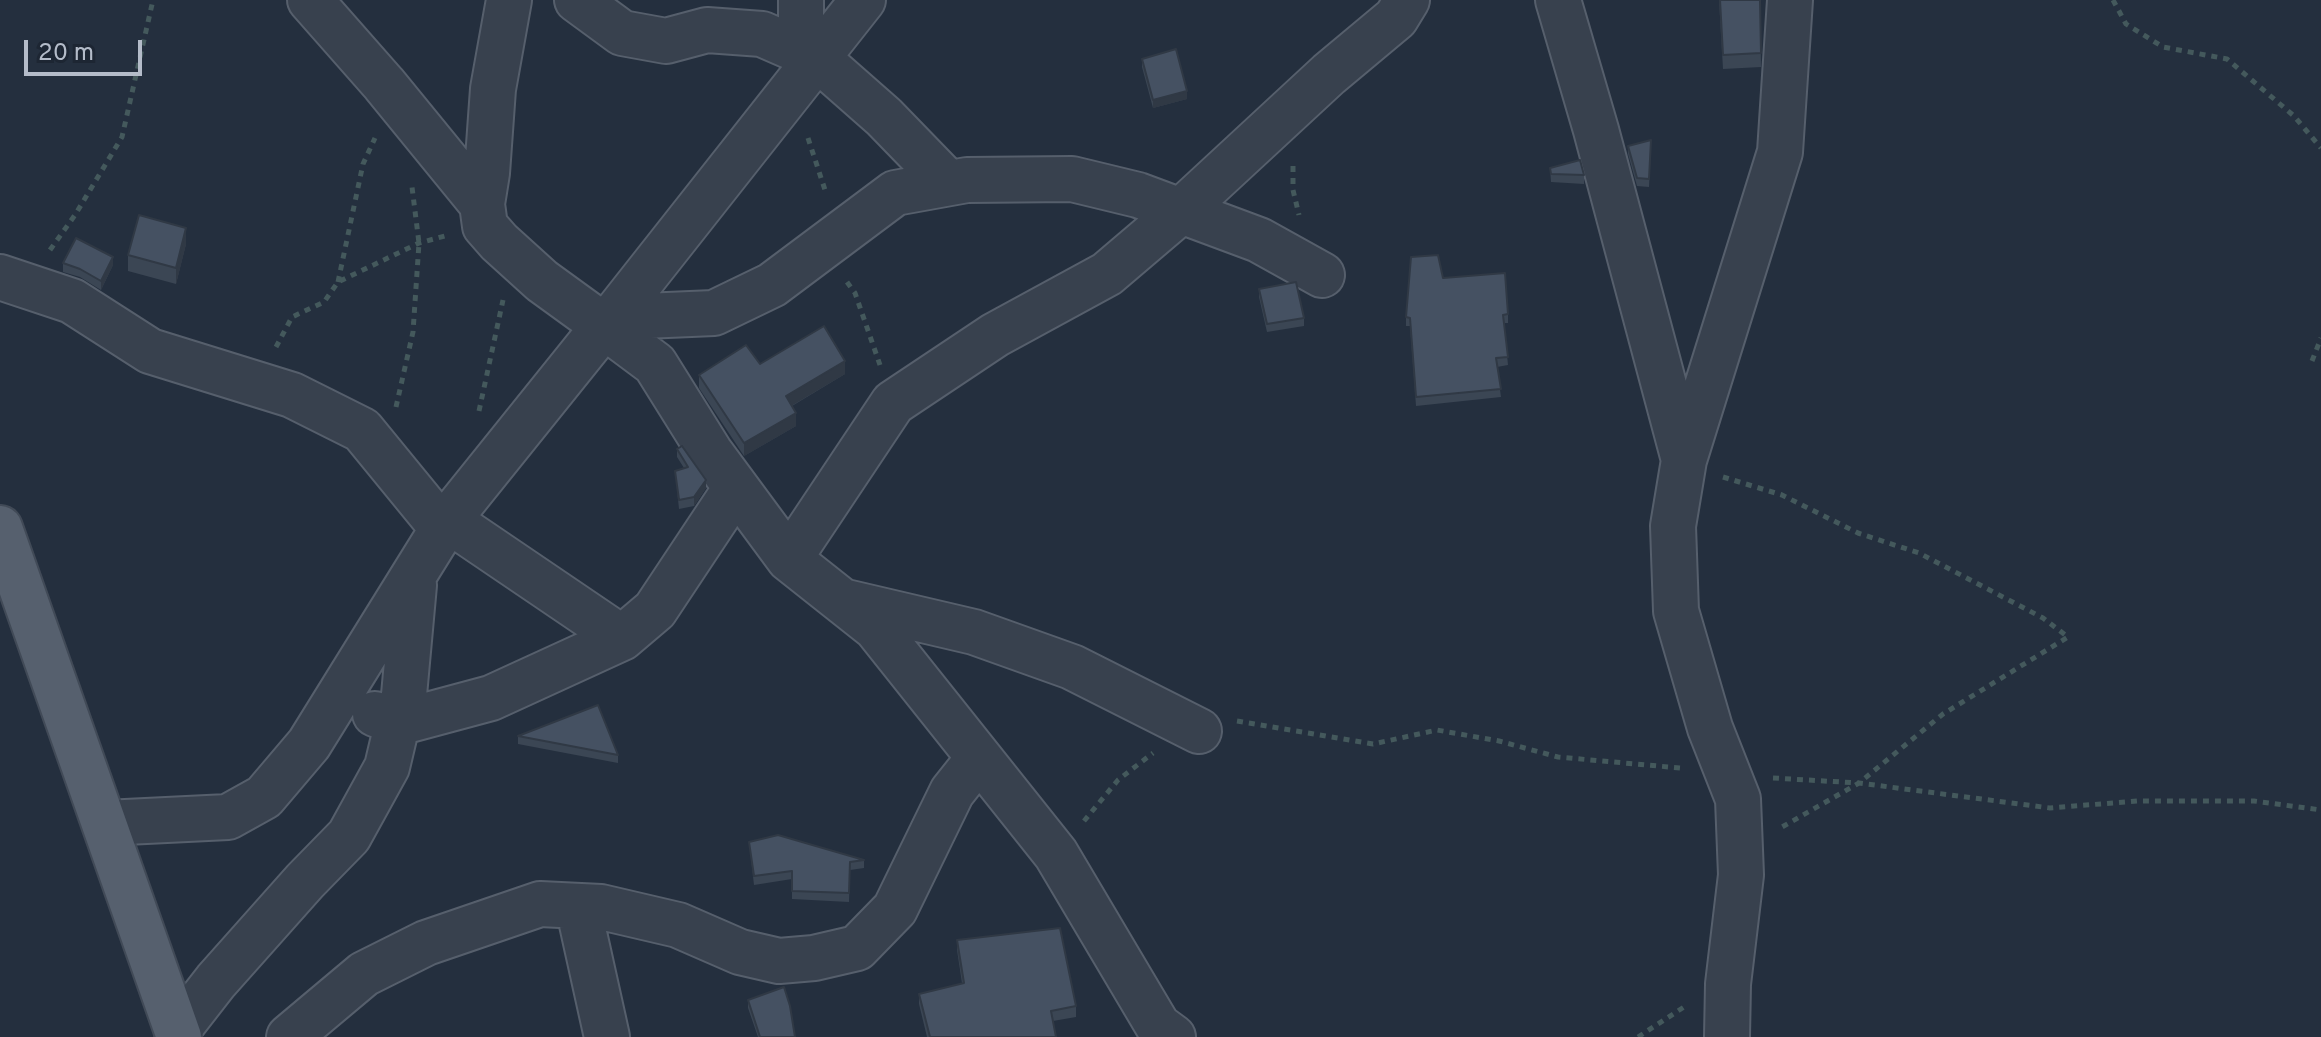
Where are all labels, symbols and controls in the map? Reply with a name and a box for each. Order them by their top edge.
scale bar [28,24,146,74]
text: 20 m [38,39,94,69]

